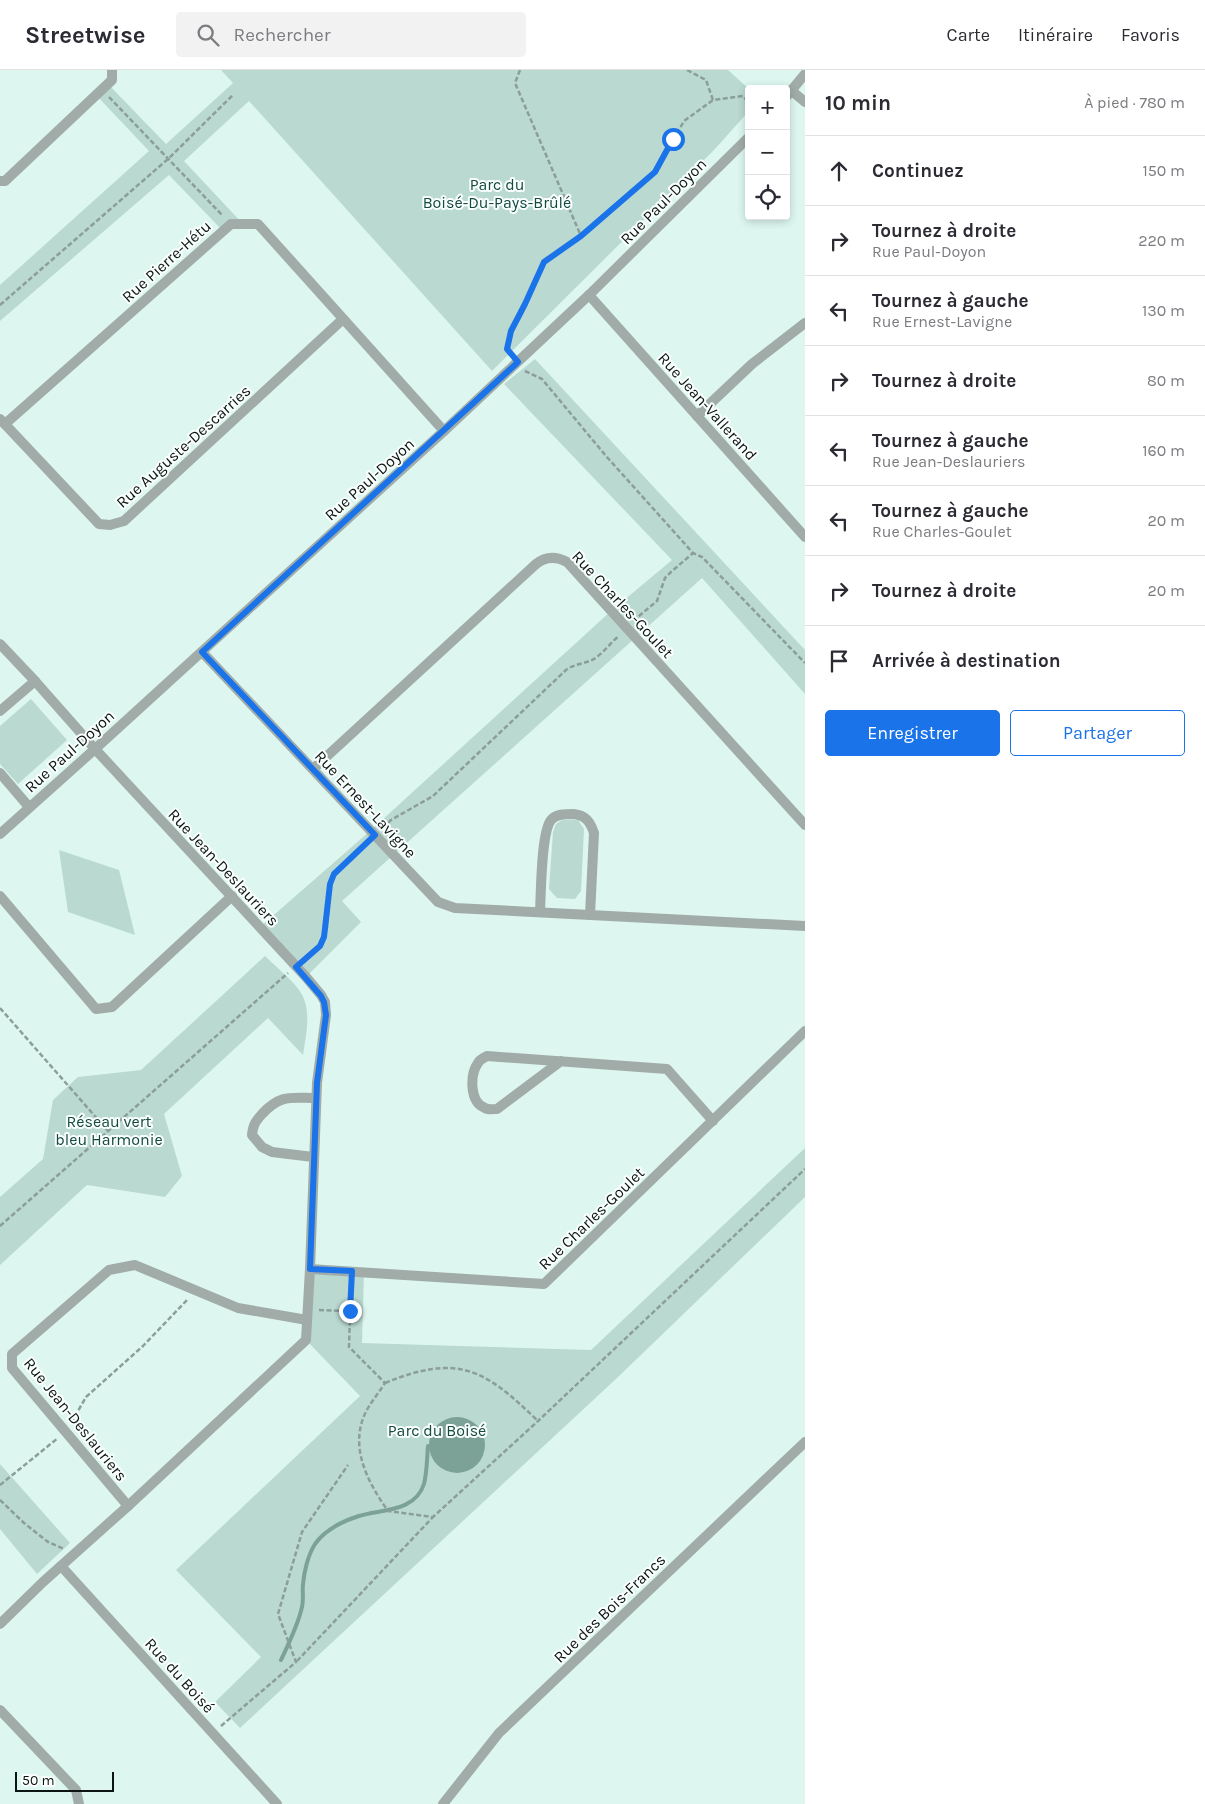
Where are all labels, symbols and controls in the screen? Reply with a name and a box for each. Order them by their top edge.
search box [176,12,526,57]
text: Streetwise [25,21,146,49]
icon: search [194,21,222,49]
text: Rechercher [234,24,331,46]
text: Carte [947,24,990,46]
text: Itinéraire [1018,24,1093,46]
text: Favoris [1121,24,1180,46]
map controls [745,85,790,220]
button: + [745,85,790,130]
text: 10 min [825,91,891,115]
text: À pied · 780 m [1084,93,1185,112]
route start [662,128,685,151]
button: − [745,130,790,175]
street label: Rue Paul-Doyon [616,154,710,248]
icon: ahead [825,157,853,185]
text: Continuez [872,160,964,182]
text: 150 m [1142,161,1185,180]
park label: Parc du Boisé-Du-Pays-Brûlé [423,175,571,212]
button: locate [745,175,790,220]
street label: Rue Pierre-Hétu [118,216,215,306]
text: Tournez à droite [872,220,1016,242]
icon: right [825,227,853,255]
text: 220 m [1138,231,1185,250]
text: Rue Paul-Doyon [872,242,986,261]
text: Tournez à gauche [872,290,1029,312]
icon: left [825,297,853,325]
text: 130 m [1142,301,1185,320]
text: Rue Ernest-Lavigne [872,312,1012,331]
street label: Rue Jean-Vallerand [654,349,761,464]
icon: right [825,367,853,395]
text: Tournez à droite [872,370,1016,392]
text: 80 m [1147,371,1185,390]
street label: Rue Auguste-Descarries [112,381,255,512]
text: Tournez à gauche [872,430,1029,452]
street label: Rue Paul-Doyon [321,434,418,525]
icon: left [825,437,853,465]
text: 160 m [1142,441,1185,460]
text: Rue Jean-Deslauriers [872,452,1025,471]
text: Tournez à gauche [872,500,1029,522]
icon: left [825,507,853,535]
text: 20 m [1147,511,1185,530]
text: Rue Charles-Goulet [872,522,1012,541]
street label: Rue Charles-Goulet [568,547,677,662]
icon: right [825,577,853,605]
text: Tournez à droite [872,580,1016,602]
text: 20 m [1147,581,1185,600]
icon: arrive [825,647,853,675]
text: Arrivée à destination [872,650,1061,672]
street label: Rue Paul-Doyon [21,706,118,797]
button: Enregistrer [825,710,1000,756]
button: Partager [1010,710,1185,756]
street label: Rue Ernest-Lavigne [311,747,420,862]
street label: Rue Jean-Deslauriers [164,805,283,930]
park label: Réseau vert bleu Harmonie [55,1112,163,1149]
street label: Rue Charles-Goulet [535,1163,648,1274]
route end [339,1300,362,1323]
street label: Rue Jean-Deslauriers [20,1354,131,1485]
park label: Parc du Boisé [388,1421,486,1440]
street label: Rue des Bois-Francs [549,1550,669,1667]
street label: Rue du Boisé [141,1634,218,1717]
scale bar [15,1769,114,1792]
text: 50 m [22,1772,55,1789]

